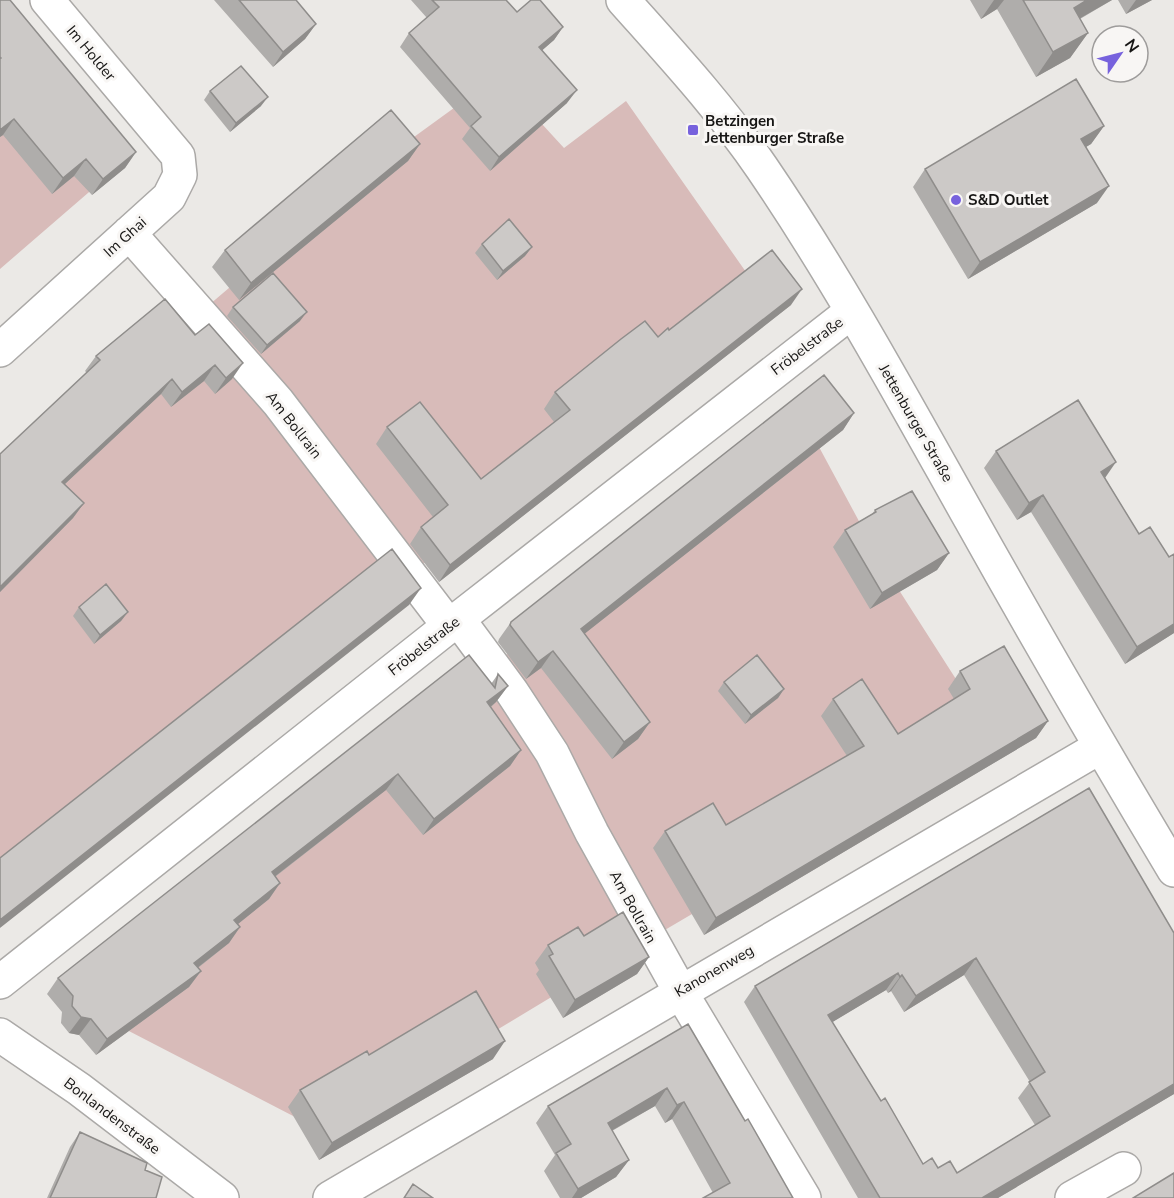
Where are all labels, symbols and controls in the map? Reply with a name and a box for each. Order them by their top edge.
street label: Im Holder [62,21,121,85]
north arrow [1090,24,1150,84]
text: N [1119,35,1144,57]
place label: Betzingen Jettenburger Straße [704,111,844,148]
marker: Betzingen Jettenburger Straße [686,123,700,137]
place label: S&D Outlet [968,190,1049,210]
marker: S&D Outlet [949,193,963,207]
street label: Im Ghai [99,212,151,262]
street label: Fröbelstraße [767,312,847,380]
street label: Jettenburger Straße [874,360,958,486]
street label: Am Bollrain [261,387,327,463]
street label: Fröbelstraße [384,612,464,680]
street label: Am Bollrain [605,867,661,947]
street label: Kanonenweg [671,940,757,1002]
street label: Bonlandenstraße [60,1073,164,1159]

